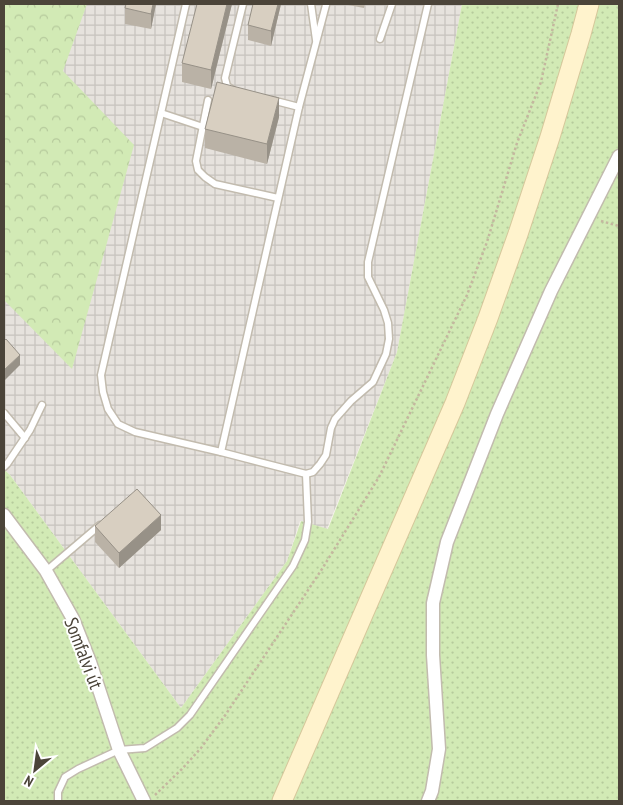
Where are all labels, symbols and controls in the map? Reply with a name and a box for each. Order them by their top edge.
street label: Somfalvi út [59,614,109,693]
north arrow [10,745,60,795]
text: N [21,772,36,791]

